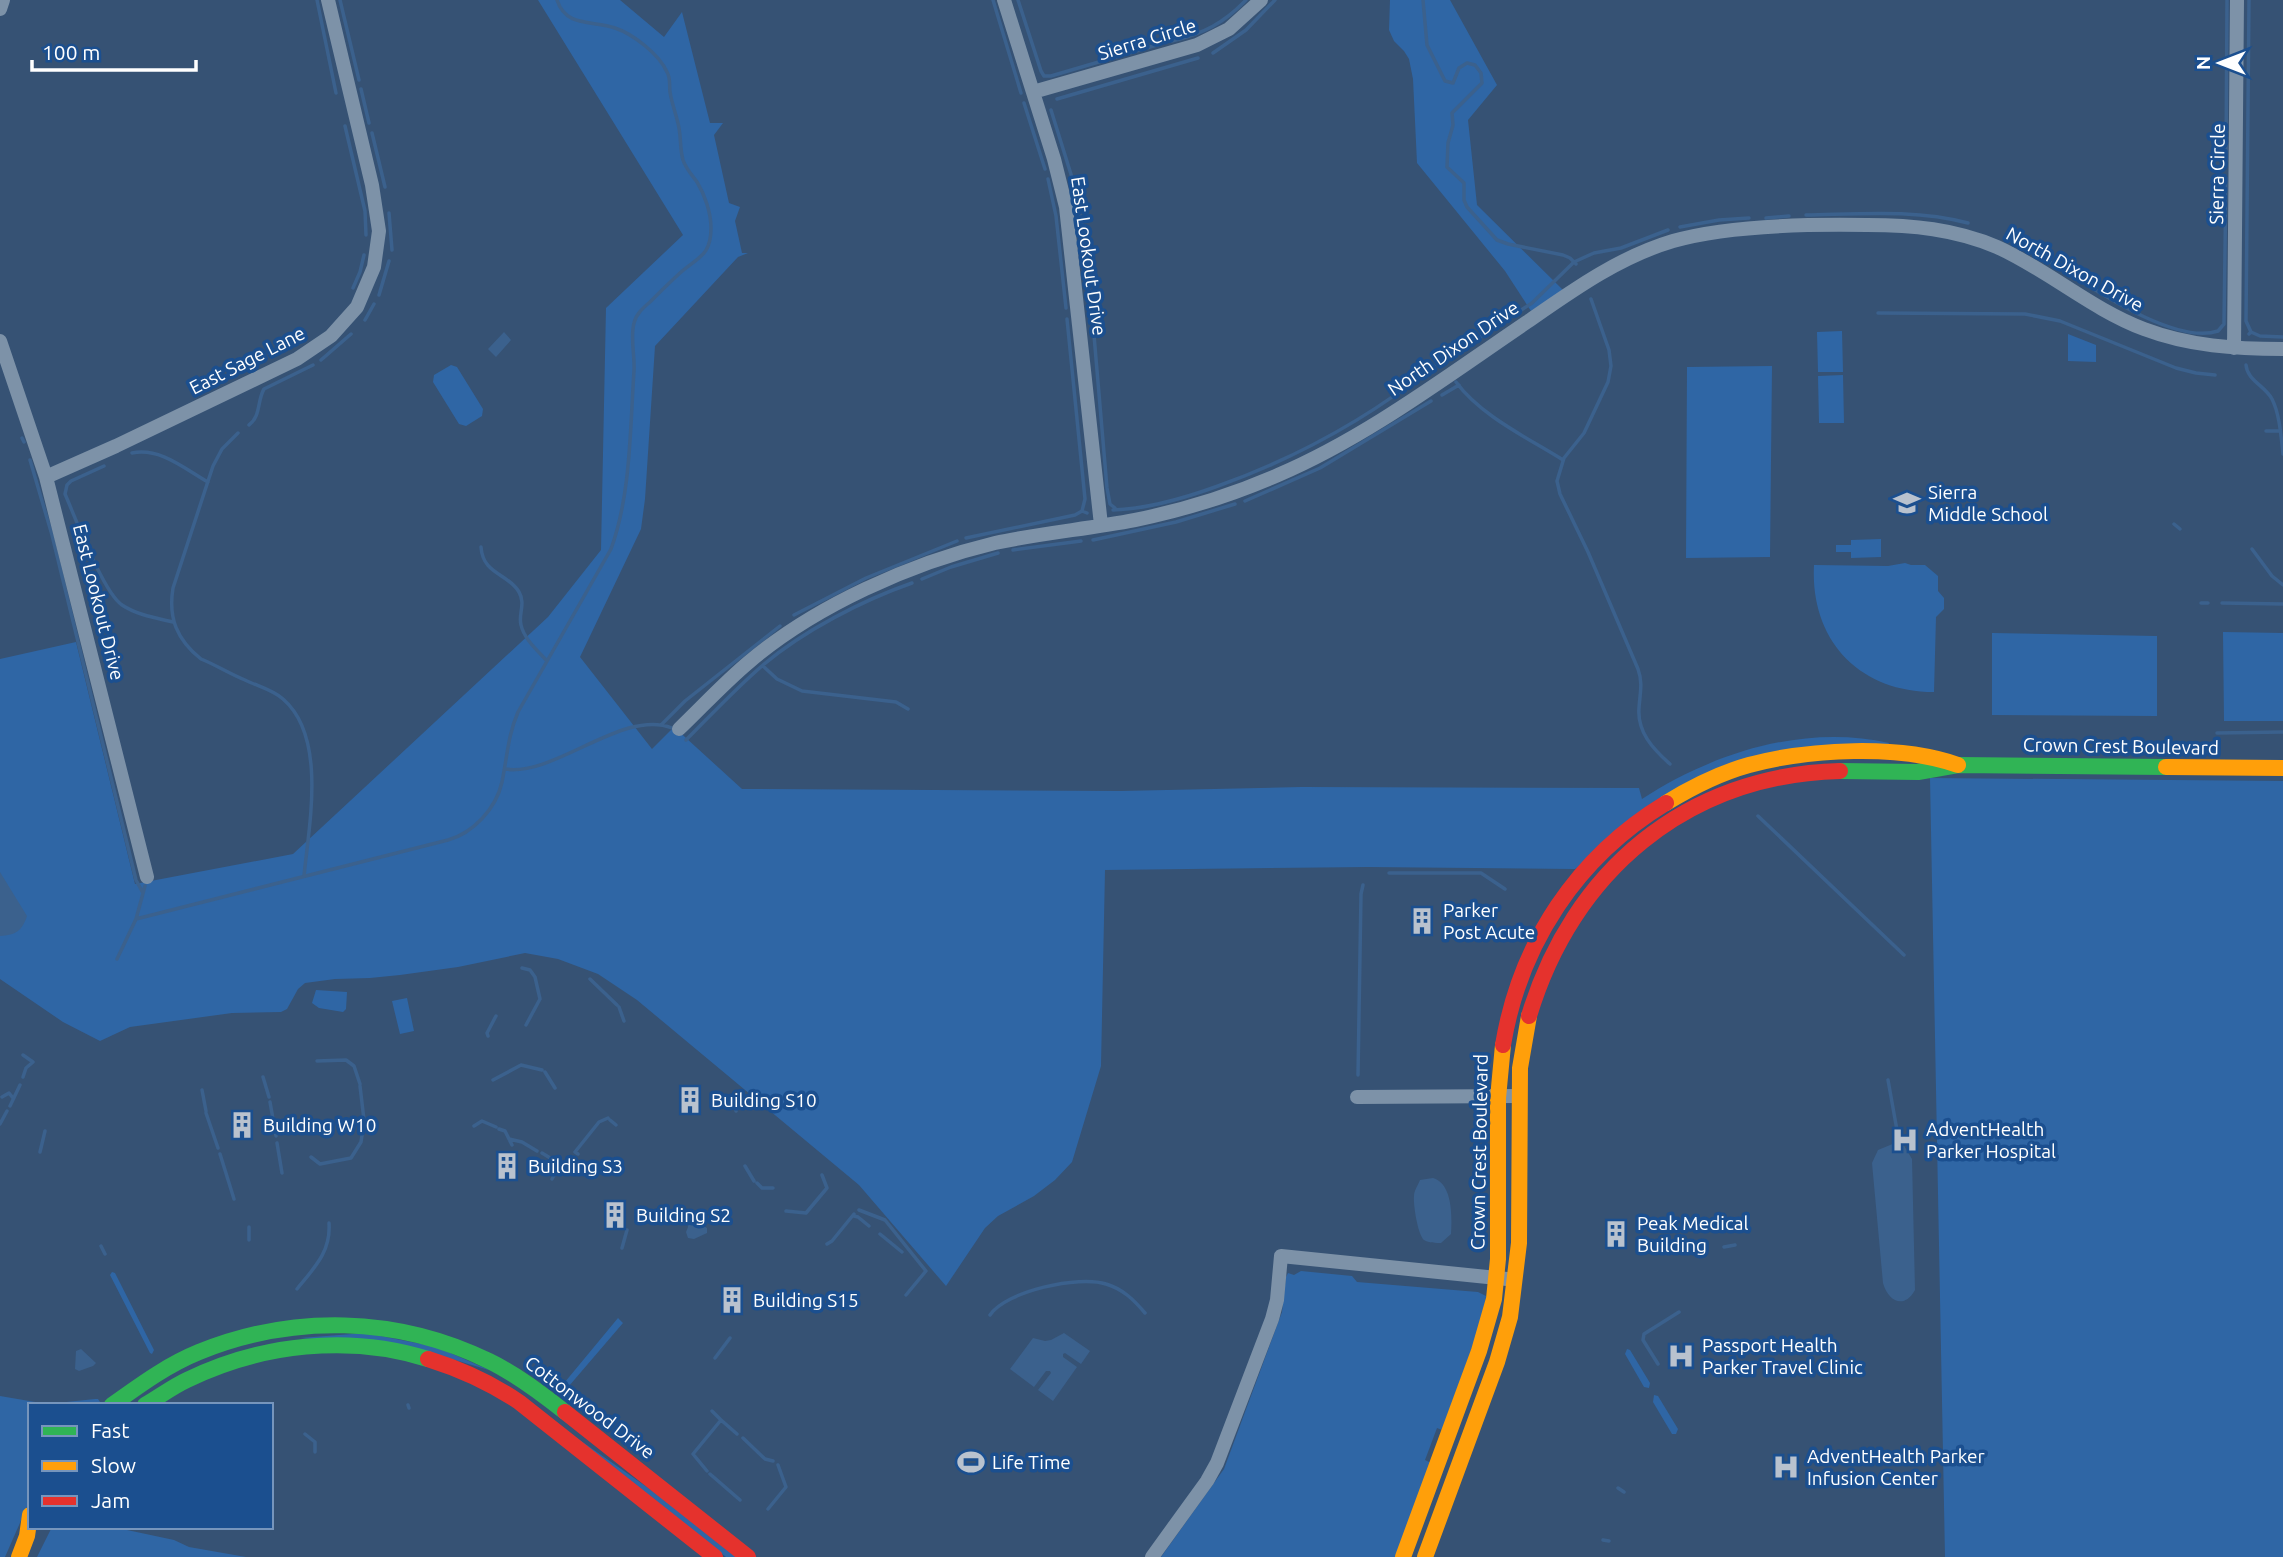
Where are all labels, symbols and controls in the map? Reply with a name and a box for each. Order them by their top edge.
street label: Sierra Circle [1095,14,1199,64]
scale bar [32,28,196,72]
north arrow [2185,28,2255,98]
text: 100 m [42,40,100,64]
text: N [2192,56,2214,70]
street label: Sierra Circle [2205,123,2229,225]
street label: East Lookout Drive [1067,175,1111,337]
street label: North Dixon Drive [2003,222,2147,316]
street label: North Dixon Drive [1383,296,1523,400]
street label: East Sage Lane [186,321,308,399]
place label: Sierra Middle School [1928,481,2048,525]
school or university icon: Sierra Middle School [1892,488,1922,518]
street label: East Lookout Drive [69,522,129,682]
street label: Crown Crest Boulevard [2023,733,2219,759]
place label: Parker Post Acute [1443,899,1535,943]
building icon: Parker Post Acute [1407,906,1437,936]
street label: Crown Crest Boulevard [1466,1054,1492,1250]
building icon: Building S10 [675,1085,705,1115]
place label: Building S10 [711,1089,817,1111]
building icon: Building W10 [227,1110,257,1140]
place label: Building W10 [263,1114,376,1136]
place label: AdventHealth Parker Hospital [1926,1118,2056,1162]
hospital icon: AdventHealth Parker Hospital [1890,1125,1920,1155]
building icon: Building S3 [492,1151,522,1181]
place label: Building S3 [528,1155,623,1177]
building icon: Building S2 [600,1200,630,1230]
place label: Building S2 [636,1204,731,1226]
place label: Peak Medical Building [1637,1212,1748,1256]
building icon: Peak Medical Building [1601,1219,1631,1249]
building icon: Building S15 [717,1285,747,1315]
place label: Building S15 [753,1289,859,1311]
place label: Passport Health Parker Travel Clinic [1702,1334,1863,1378]
hospital icon: Passport Health Parker Travel Clinic [1666,1341,1696,1371]
street label: Cottonwood Drive [521,1351,659,1463]
legend [28,1403,273,1529]
text: Fast [91,1418,129,1442]
place label: AdventHealth Parker Infusion Center [1807,1445,1985,1489]
sports icon: Life Time [956,1447,986,1477]
place label: Life Time [992,1451,1071,1473]
hospital icon: AdventHealth Parker Infusion Center [1771,1452,1801,1482]
text: Slow [91,1453,136,1477]
text: Jam [91,1488,130,1512]

